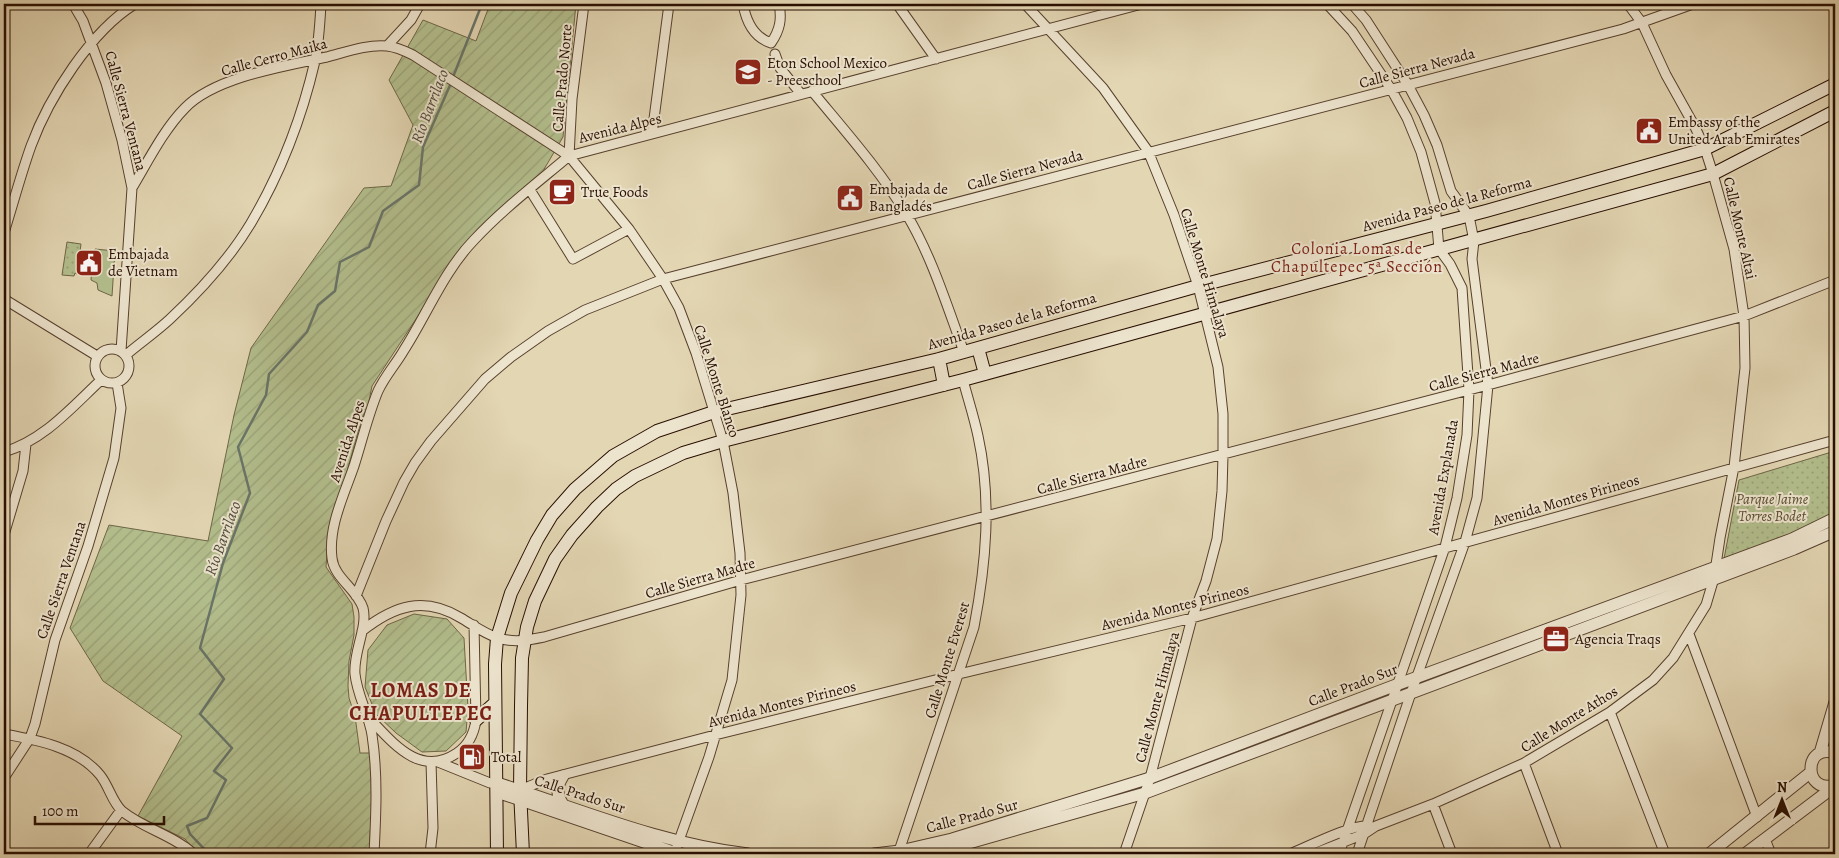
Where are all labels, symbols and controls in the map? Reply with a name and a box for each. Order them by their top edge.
street label: Calle Prado Norte [547,23,577,133]
street label: Calle Cerro Maika [219,33,329,81]
street label: Calle Sierra Nevada [1357,43,1477,93]
street label: Calle Sierra Ventana [100,49,152,173]
place label: Eton School Mexico - Preeschool [767,53,887,90]
school or university icon: Eton School Mexico - Preeschool [733,57,763,87]
water label: Río Barrilaco [406,66,454,146]
street label: Avenida Alpes [575,108,664,148]
place label: Embassy of the United Arab Emirates [1668,112,1800,149]
public building icon: Embassy of the United Arab Emirates [1634,116,1664,146]
street label: Calle Sierra Nevada [965,145,1085,195]
street label: Avenida Paseo de la Reforma [1359,172,1534,236]
street label: Calle Monte Altai [1719,175,1761,281]
cafe icon: True Foods [547,177,577,207]
place label: Embajada de Bangladés [869,179,948,216]
place label: True Foods [581,182,648,202]
public building icon: Embajada de Bangladés [835,183,865,213]
street label: Calle Monte Himalaya [1176,206,1234,340]
district label: Colonia Lomas de Chapultepec 5ª Sección [1271,238,1443,278]
place label: Embajada de Vietnam [108,244,178,281]
public building icon: Embajada de Vietnam [74,248,104,278]
street label: Avenida Paseo de la Reforma [924,287,1099,355]
street label: Calle Monte Blanco [689,322,745,440]
street label: Calle Sierra Madre [1427,348,1542,396]
street label: Avenida Alpes [324,398,370,485]
street label: Avenida Explanada [1423,418,1463,537]
street label: Calle Sierra Madre [1035,451,1150,499]
street label: Avenida Montes Pirineos [1489,469,1642,531]
park label: Parque Jaime Torres Bodet [1736,489,1809,526]
water label: Río Barrilaco [199,498,247,578]
street label: Calle Sierra Ventana [31,518,91,642]
street label: Calle Sierra Madre [643,553,758,603]
street label: Avenida Montes Pirineos [1098,579,1251,635]
street label: Calle Monte Everest [920,599,974,721]
office icon: Agencia Traqs [1541,624,1571,654]
street label: Calle Monte Himalaya [1130,629,1184,765]
place label: Agencia Traqs [1574,629,1661,649]
street label: Calle Prado Sur [1305,659,1401,711]
street label: Avenida Montes Pirineos [705,676,858,732]
district label: LOMAS DE CHAPULTEPEC [349,677,493,727]
street label: Calle Monte Athos [1516,681,1622,757]
fuel station icon: Total [457,742,487,772]
place label: Total [491,747,522,767]
street label: Calle Prado Sur [532,770,628,818]
north arrow [1756,776,1806,826]
text: N [1777,778,1787,797]
scale bar [35,793,164,825]
street label: Calle Prado Sur [924,794,1020,838]
text: 100 m [42,801,79,821]

